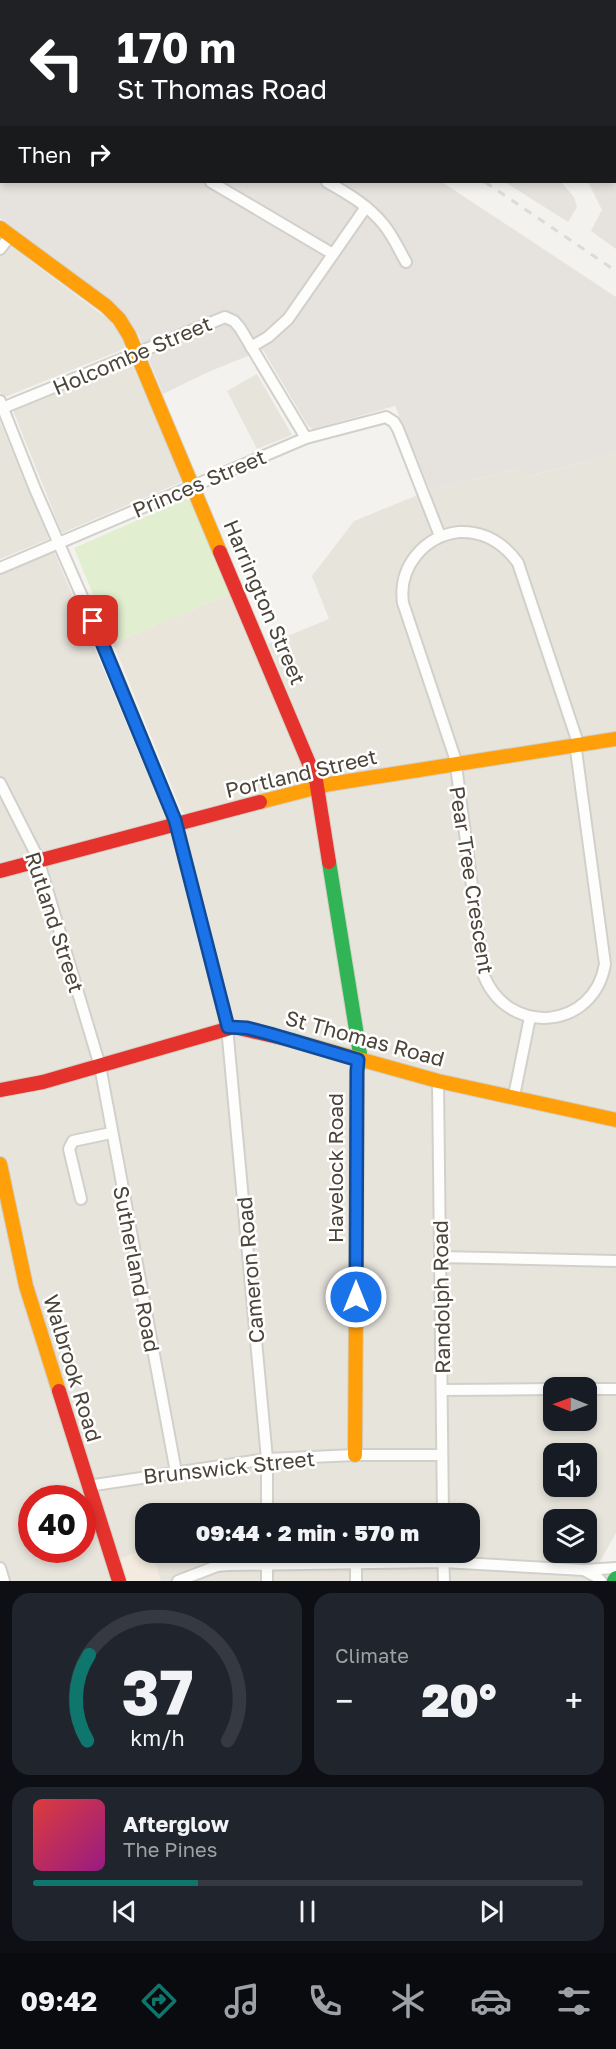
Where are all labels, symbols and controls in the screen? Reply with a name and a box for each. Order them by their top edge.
text: 170 m [117,22,236,72]
icon: left [18,24,96,102]
text: St Thomas Road [117,73,327,105]
icon: right [83,138,116,171]
text: Then [18,141,71,168]
street label: Holcombe Street [49,310,215,400]
street label: Princes Street [128,443,270,523]
street label: Harrington Street [218,515,312,689]
pin [67,595,118,646]
icon: arrive [76,604,109,637]
street label: Portland Street [223,743,379,803]
street label: Pear Tree Crescent [444,784,500,976]
street label: Rutland Street [20,848,90,996]
street label: St Thomas Road [283,1004,447,1072]
street label: Havelock Road [322,1093,348,1243]
street label: Sutherland Road [108,1184,166,1354]
street label: Cameron Road [231,1196,269,1344]
street label: Randolph Road [427,1220,455,1374]
position arrow [324,1265,388,1329]
street label: Walbrook Road [38,1291,108,1445]
north arrow [543,1377,597,1431]
map controls [543,1377,597,1563]
button: sound [543,1443,597,1497]
street label: Brunswick Street [142,1445,316,1489]
speed limit sign: 40 [18,1485,96,1563]
button: layers [543,1509,597,1563]
text: 09:44 · 2 min · 570 m [196,1519,419,1546]
text: Climate [335,1643,409,1667]
text: 37 [121,1654,193,1729]
text: 20° [421,1673,497,1727]
text: − [335,1681,353,1720]
text: + [565,1681,583,1720]
text: km/h [130,1725,184,1751]
text: Afterglow [123,1810,229,1837]
text: The Pines [123,1837,217,1861]
icon: previous [108,1895,141,1928]
icon: pause [291,1895,324,1928]
icon: next [475,1895,508,1928]
icon: directions [138,1980,180,2022]
icon: music [221,1980,263,2022]
icon: phone [304,1980,346,2022]
icon: climate [387,1980,429,2022]
icon: car [470,1980,512,2022]
icon: filters [553,1980,595,2022]
text: 09:42 [21,1985,97,2017]

